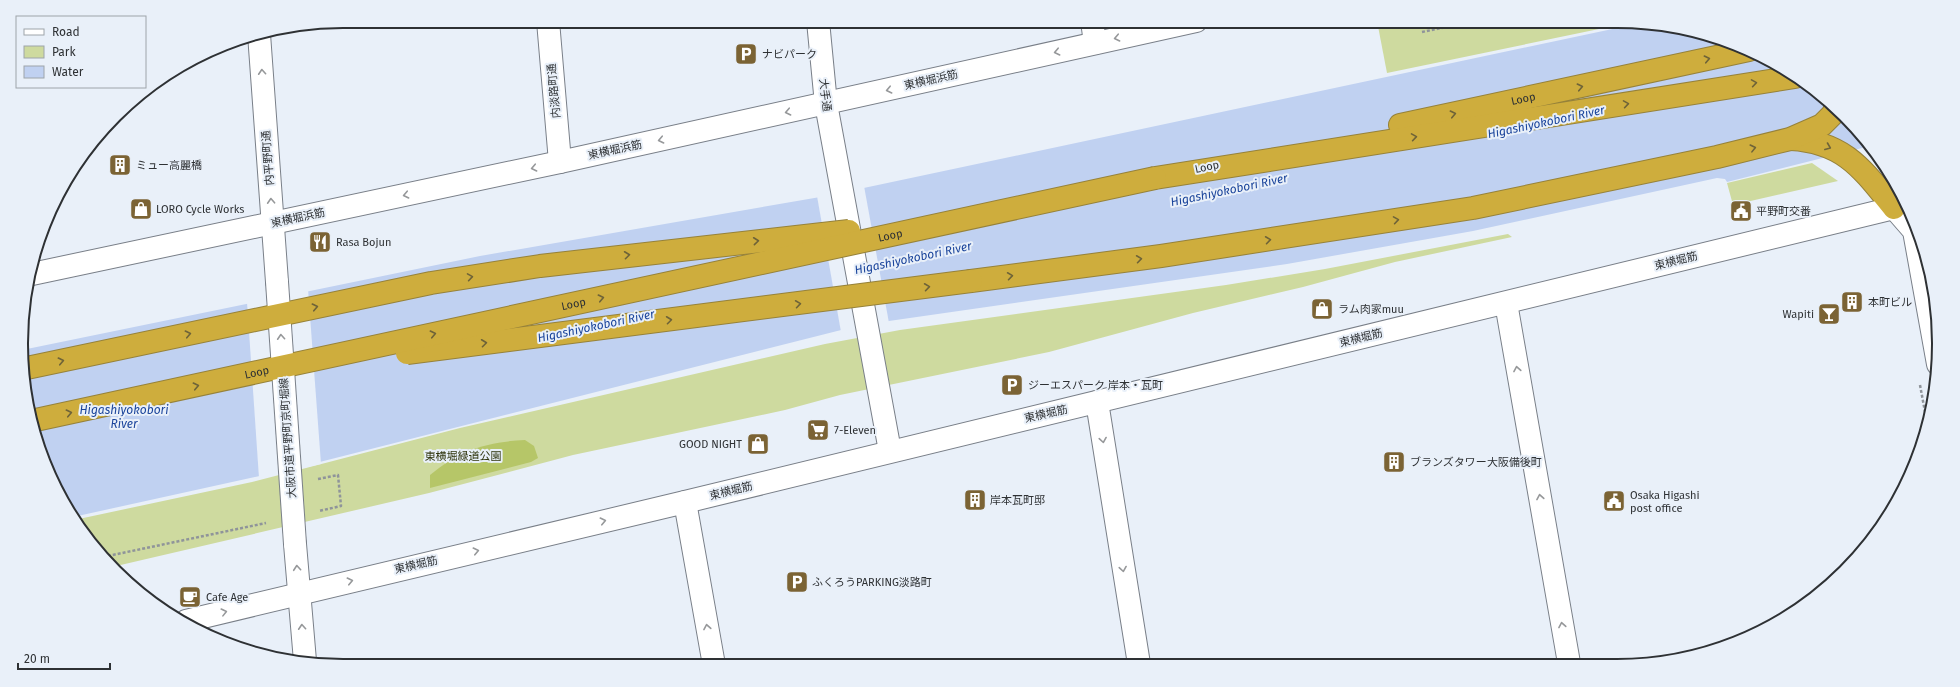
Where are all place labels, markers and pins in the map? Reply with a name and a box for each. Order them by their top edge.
parking icon: ナビパーク [733,41,759,67]
place label: ナビパーク [762,48,817,61]
building icon: ミュー高麗橋 [107,152,133,178]
place label: ミュー高麗橋 [136,159,202,172]
shop icon: LORO Cycle Works [128,196,154,222]
public building icon: 平野町交番 [1728,198,1754,224]
place label: LORO Cycle Works [156,203,244,216]
place label: 平野町交番 [1756,205,1811,218]
restaurant icon: Rasa Bojun [307,229,333,255]
place label: Rasa Bojun [336,236,391,249]
building icon: 本町ビル [1839,289,1865,315]
shop icon: ラム肉家muu [1309,296,1335,322]
place label: 本町ビル [1868,296,1912,309]
bar icon: Wapiti [1816,301,1842,327]
place label: ラム肉家muu [1338,303,1404,316]
place label: Wapiti [1783,308,1814,321]
parking icon: ジーエスパーク 岸本・瓦町 [999,372,1025,398]
place label: ジーエスパーク 岸本・瓦町 [1028,379,1163,392]
supermarket icon: 7-Eleven [805,417,831,443]
place label: 7-Eleven [834,424,876,437]
shop icon: GOOD NIGHT [745,431,771,457]
place label: GOOD NIGHT [679,438,742,451]
building icon: ブランズタワー大阪備後町 [1381,449,1407,475]
place label: ブランズタワー大阪備後町 [1410,456,1542,469]
building icon: 岸本瓦町邸 [962,487,988,513]
public building icon: Osaka Higashi post office [1601,488,1627,514]
place label: Osaka Higashi post office [1630,489,1700,515]
place label: 岸本瓦町邸 [990,494,1045,507]
parking icon: ふくろうPARKING淡路町 [784,569,810,595]
place label: ふくろうPARKING淡路町 [812,576,932,589]
cafe icon: Cafe Age [177,584,203,610]
place label: Cafe Age [206,591,248,604]

